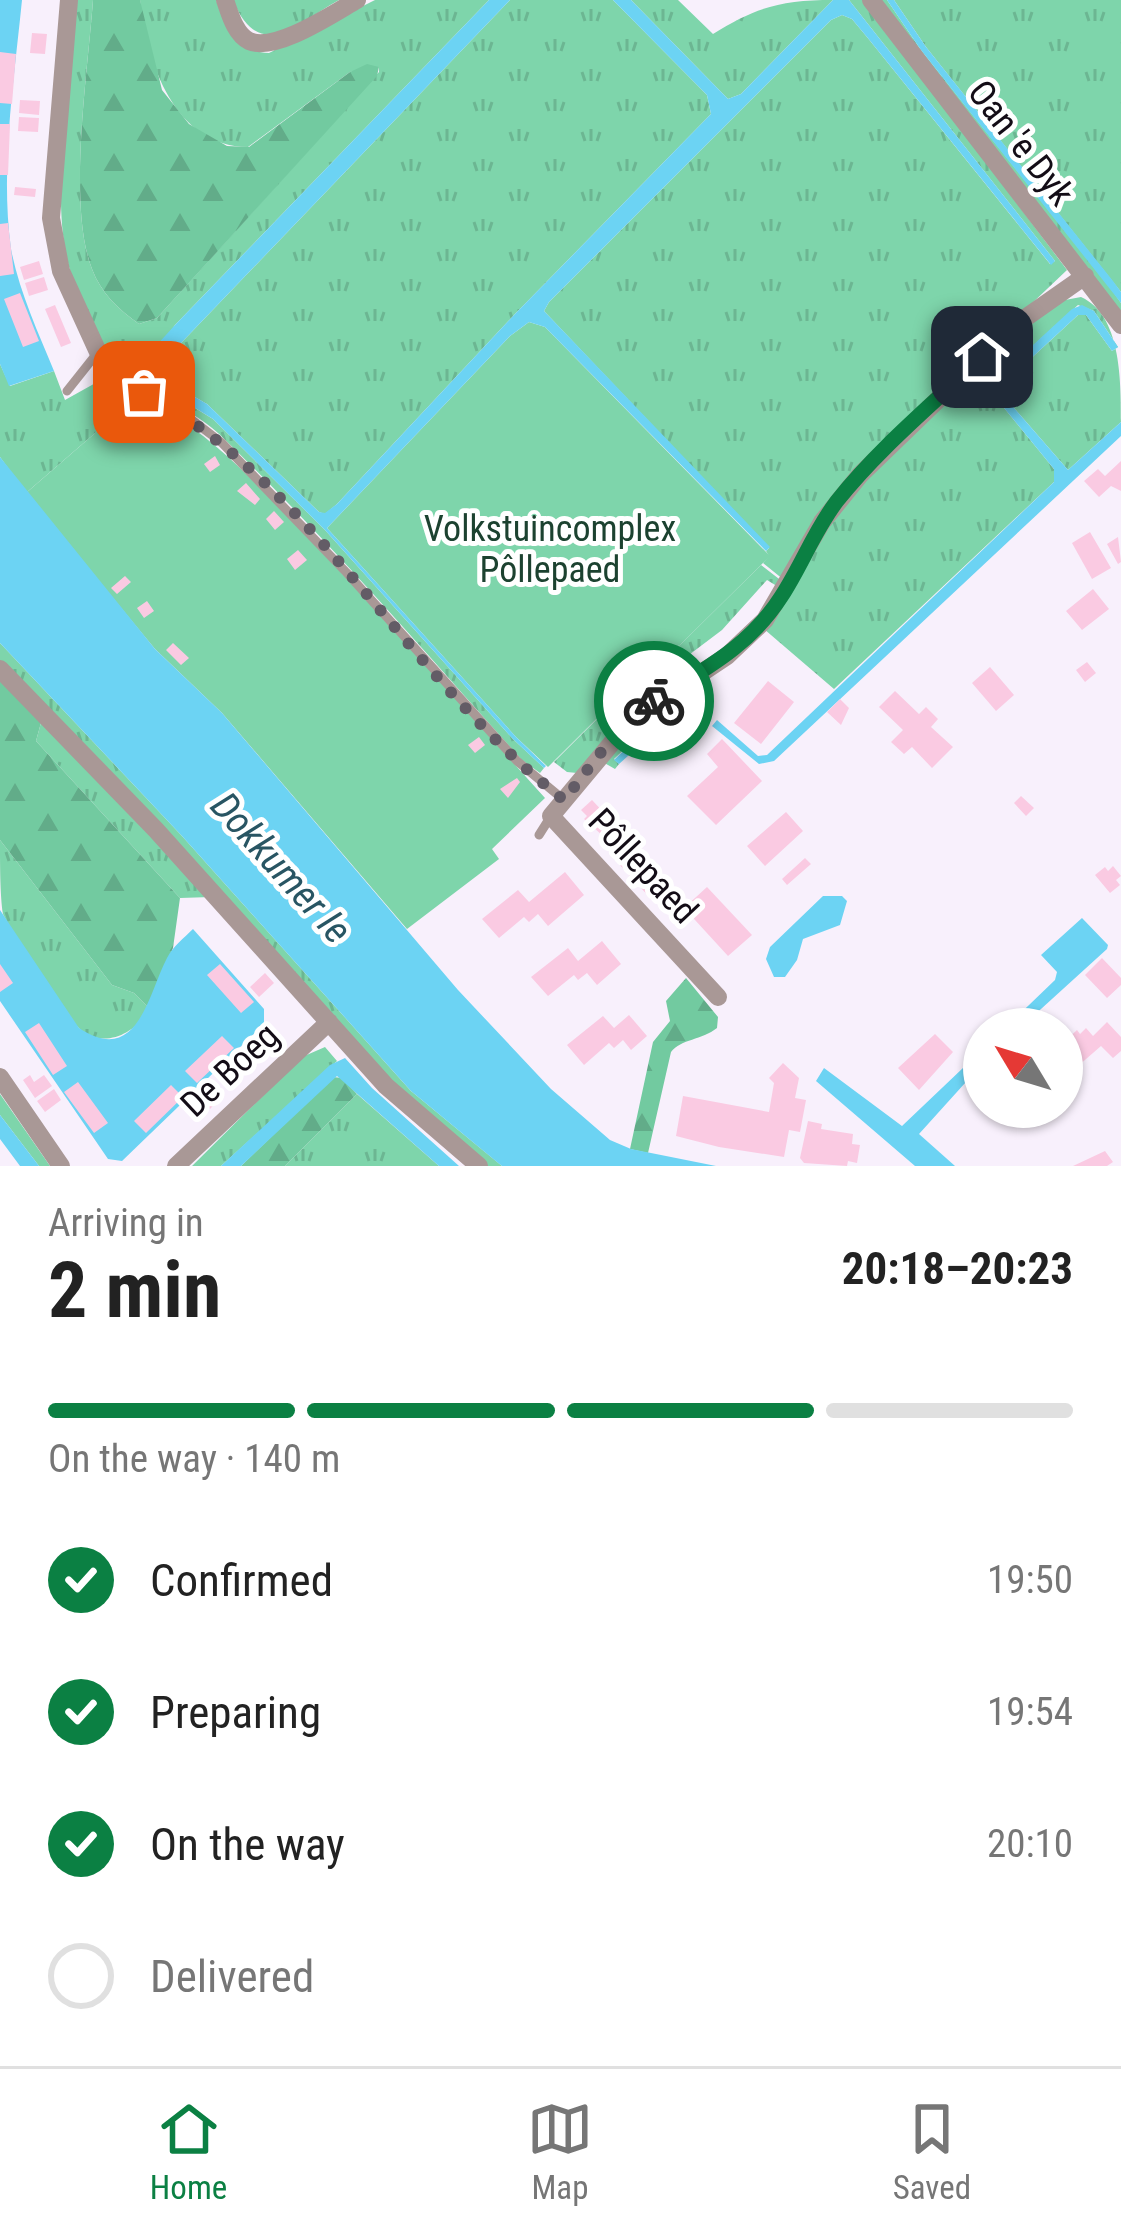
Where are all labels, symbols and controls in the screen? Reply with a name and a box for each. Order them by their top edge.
street label: Oan 'e Dyk [959,72,1083,214]
pin [931,306,1033,408]
icon: home [949,324,1015,390]
pin [93,341,195,443]
icon: bag [111,359,177,425]
park label: Volkstuincomplex Pôllepaed [424,508,676,591]
courier [594,641,714,761]
icon: bike [621,668,687,734]
water label: Dokkumer Ie [201,783,361,953]
street label: Pôllepaed [580,800,706,932]
north arrow [963,1008,1083,1128]
map controls [963,1008,1083,1128]
street label: De Boeg [173,1014,287,1126]
text: Arriving in [48,1200,204,1246]
text: 20:18–20:23 [842,1242,1073,1295]
text: 2 min [48,1245,221,1336]
text: On the way · 140 m [48,1436,340,1482]
icon: check [48,1547,114,1613]
text: Confirmed [150,1554,333,1607]
text: 19:50 [987,1557,1073,1603]
icon: check [48,1679,114,1745]
text: Preparing [150,1686,321,1739]
text: 19:54 [987,1689,1073,1735]
icon: check [48,1811,114,1877]
text: On the way [150,1818,345,1871]
text: 20:10 [987,1821,1073,1867]
text: Delivered [150,1950,314,2003]
tab: Home [150,2096,227,2207]
tab: Map [527,2096,593,2207]
tab: Saved [893,2096,971,2207]

